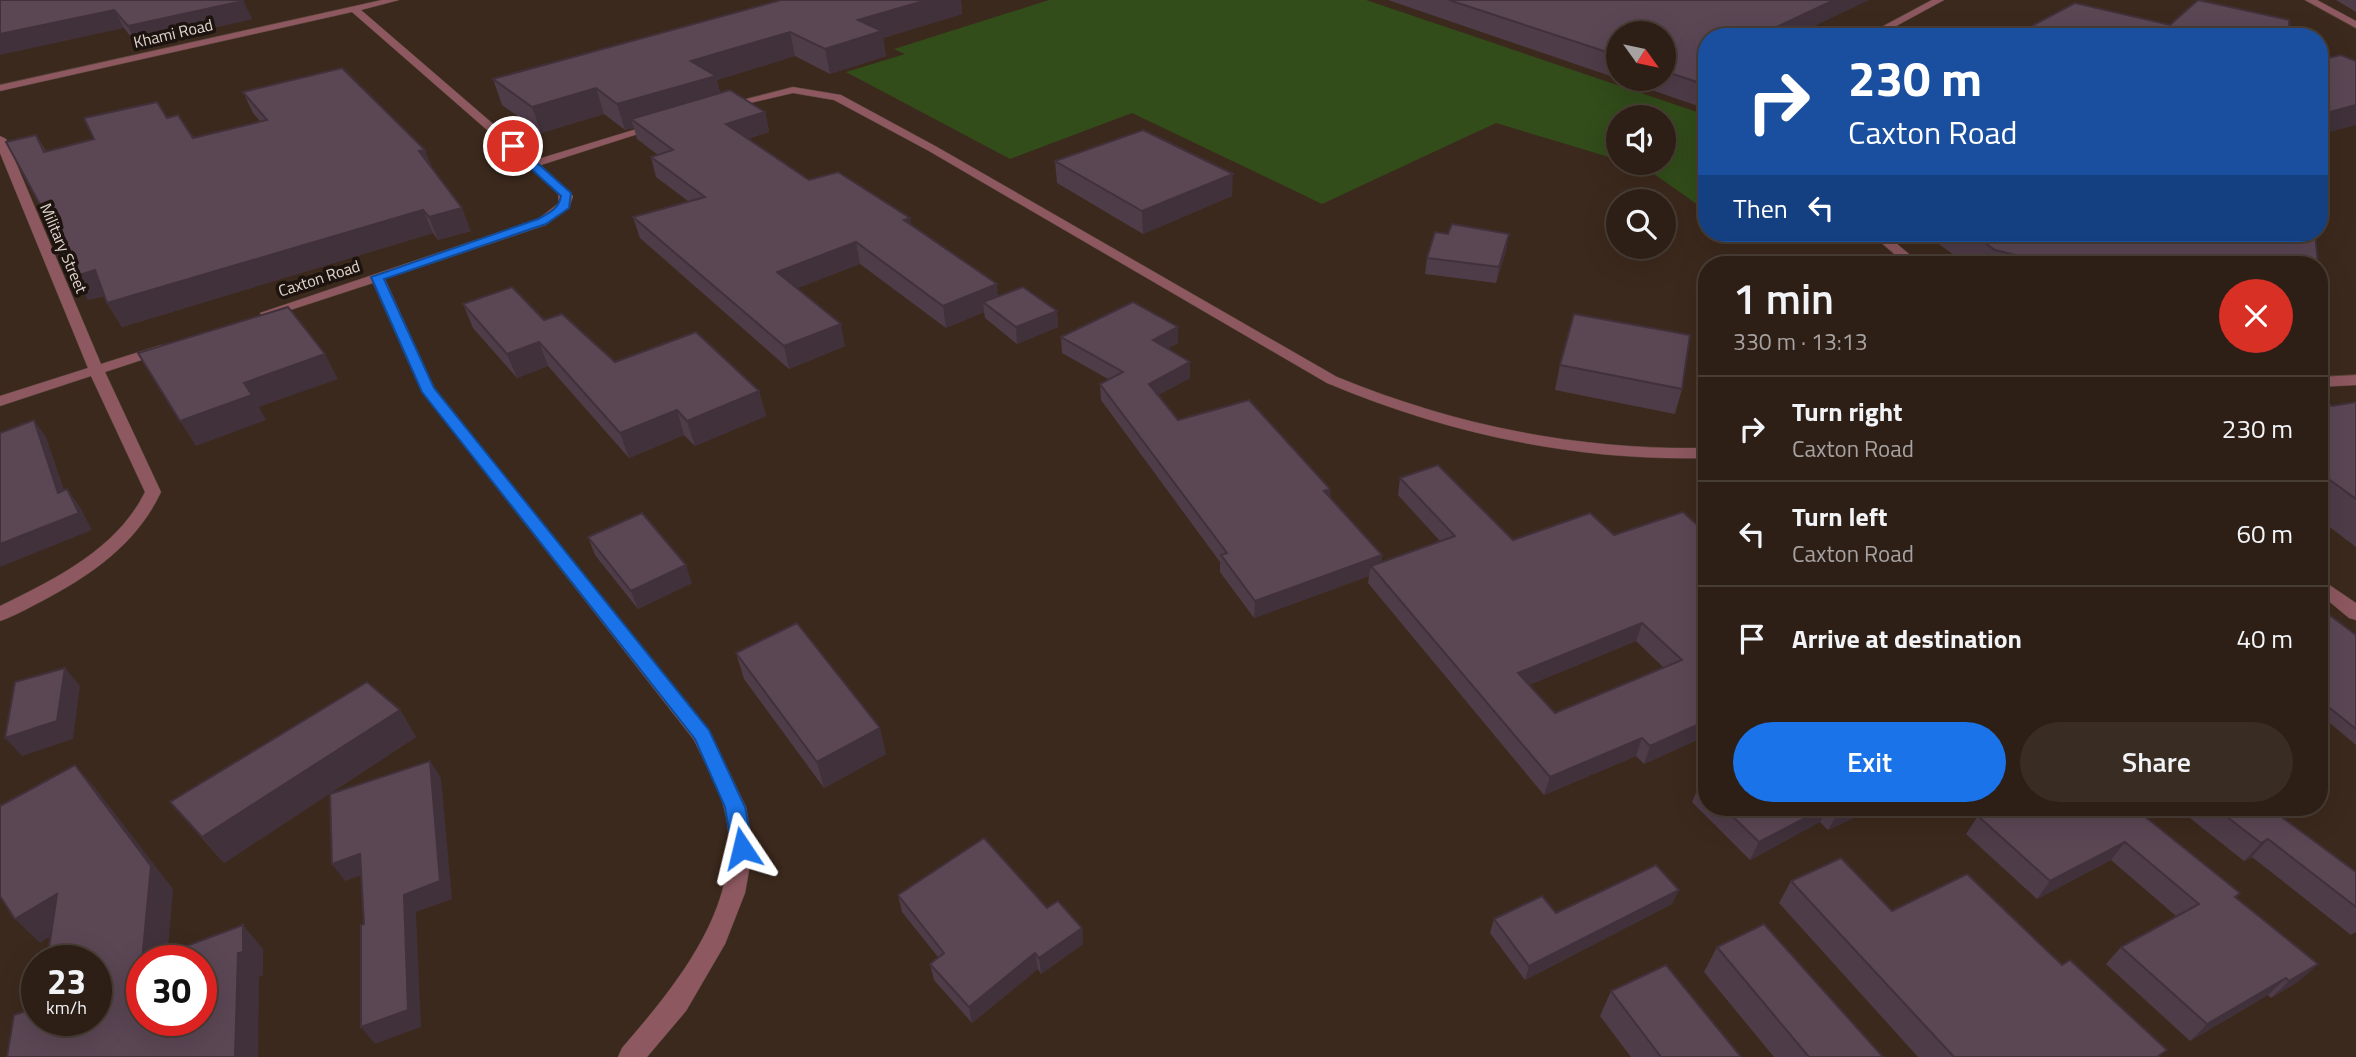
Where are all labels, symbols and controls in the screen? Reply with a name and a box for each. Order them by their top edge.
street label: Khami Road [131,12,215,54]
north arrow [1606,21,1676,91]
map controls [1606,21,1676,259]
text: 230 m [1848,40,1982,115]
icon: right [1733,56,1824,147]
button: sound [1606,105,1676,175]
text: Caxton Road [1848,108,2018,156]
pin [483,116,543,176]
icon: arrive [494,127,532,165]
button: search [1606,189,1676,259]
text: Then [1733,189,1788,228]
icon: left [1802,189,1840,227]
street label: Military Street [34,199,94,297]
street label: Caxton Road [275,253,363,303]
text: 1 min [1733,266,1834,330]
button: close [2219,279,2293,353]
text: 330 m · 13:13 [1733,324,1868,359]
text: Turn right [1792,392,1903,431]
text: 230 m [2222,409,2293,448]
icon: right [1733,410,1771,448]
text: Caxton Road [1792,431,1914,466]
text: Turn left [1792,497,1887,536]
text: 60 m [2236,514,2293,553]
icon: left [1733,515,1771,553]
text: Caxton Road [1792,536,1914,571]
text: Arrive at destination [1792,619,2022,658]
text: 40 m [2236,619,2293,658]
icon: arrive [1733,620,1771,658]
button: Exit [1733,722,2006,802]
button: Share [2020,722,2293,802]
position arrow [705,811,779,885]
speed limit sign: 30 [126,945,217,1036]
text: 23 [47,954,86,1008]
text: km/h [46,994,87,1021]

